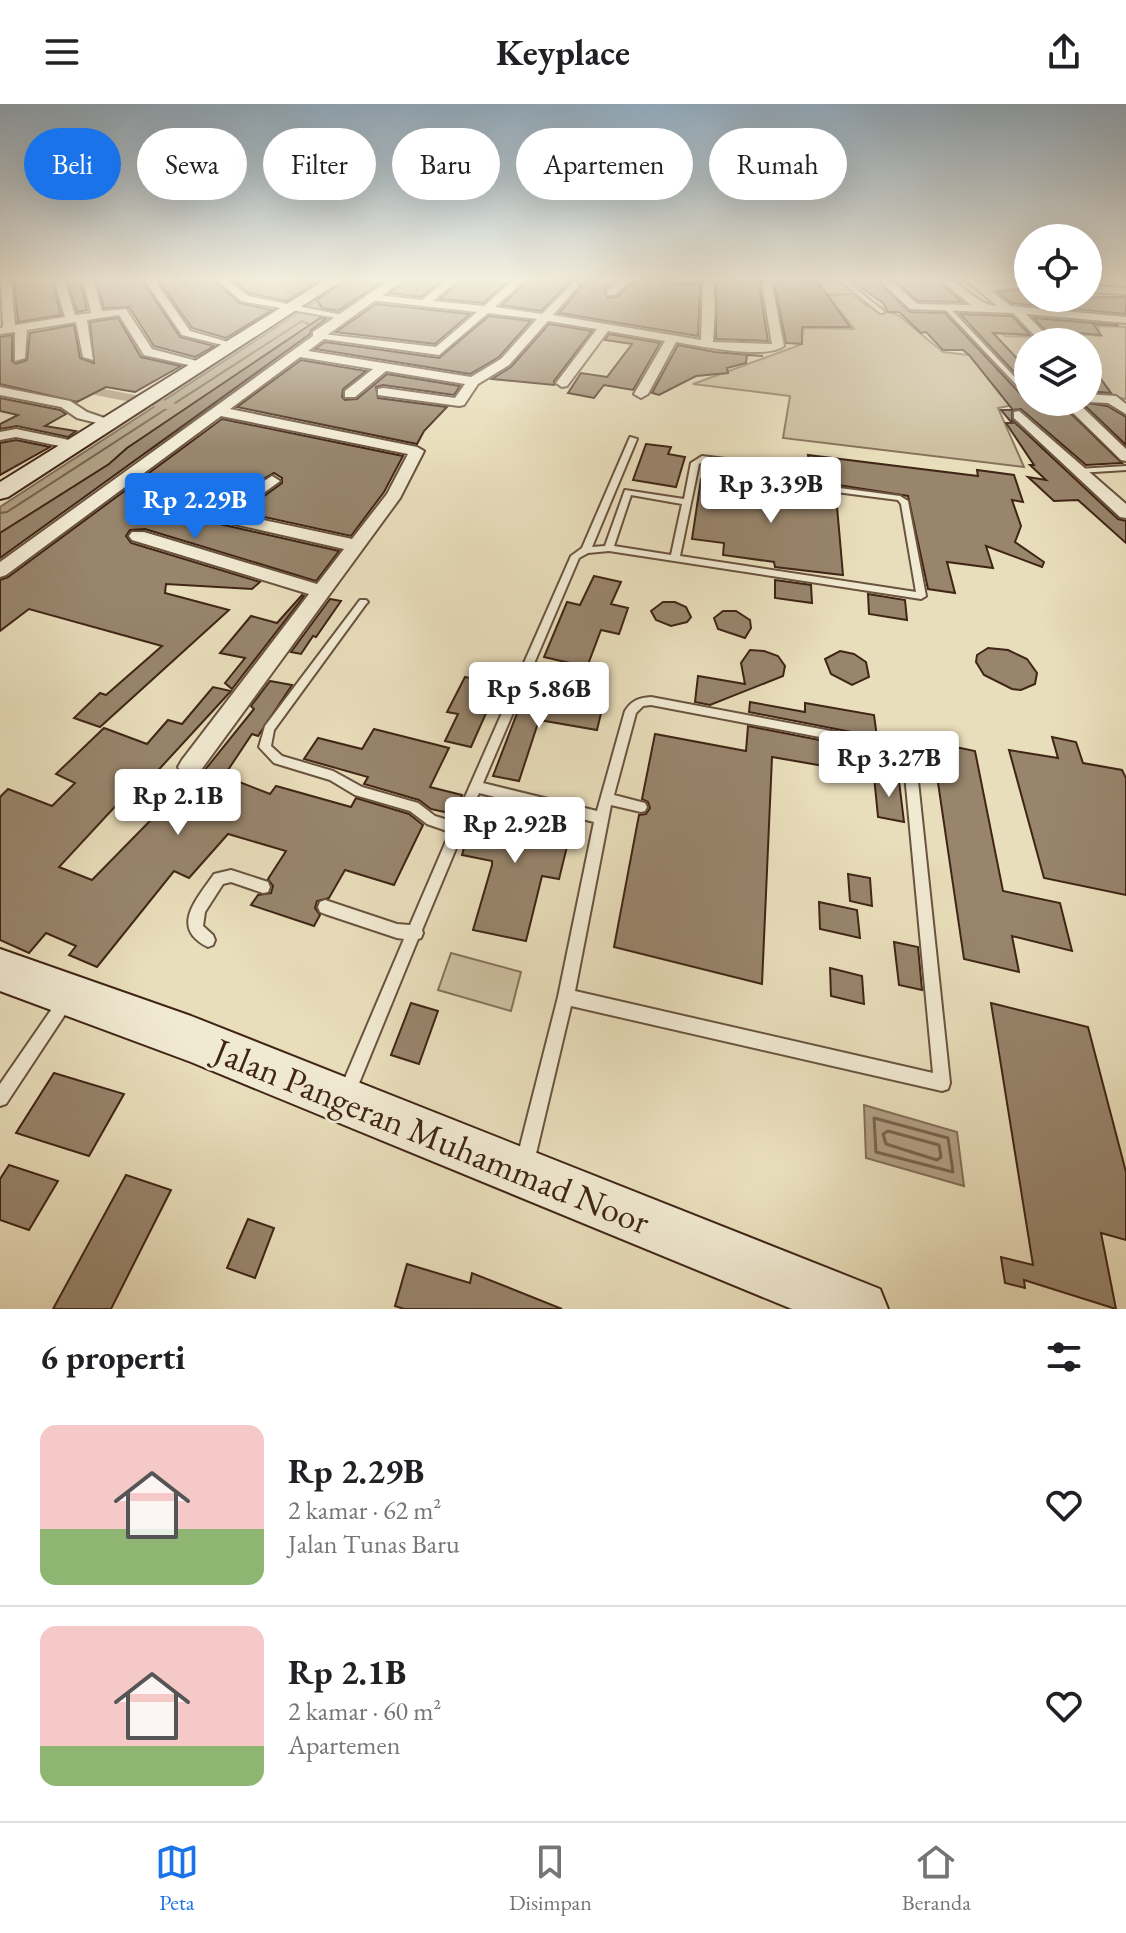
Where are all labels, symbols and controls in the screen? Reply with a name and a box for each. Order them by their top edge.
text: Keyplace [496,29,630,76]
icon: menu [40,30,84,74]
icon: share [1042,30,1086,74]
chip: Beli [24,128,121,200]
chip: Sewa [137,128,247,200]
chip: Filter [263,128,376,200]
chip: Baru [392,128,500,200]
chip: Apartemen [516,128,693,200]
chip: Rumah [709,128,847,200]
map controls [1014,224,1102,416]
button: locate [1014,224,1102,312]
button: layers [1014,328,1102,416]
pin: Rp 3.39B [688,457,854,525]
text: Rp 3.39B [719,466,823,500]
pin: Rp 2.29B [112,473,278,541]
text: Rp 2.29B [143,482,247,516]
pin: Rp 5.86B [456,662,622,730]
text: Rp 5.86B [487,671,591,705]
pin: Rp 3.27B [806,731,972,799]
text: Rp 3.27B [837,740,941,774]
pin: Rp 2.1B [104,769,252,837]
text: Rp 2.1B [133,778,223,812]
pin: Rp 2.92B [432,797,598,865]
text: Rp 2.92B [463,806,567,840]
street label: Jalan Pangeran Muhammad Noor [204,1026,657,1245]
text: 6 properti [40,1335,185,1379]
icon: filters [1042,1335,1086,1379]
text: Rp 2.29B [288,1449,424,1493]
icon: home [104,1457,200,1553]
icon: heart [1042,1483,1086,1527]
text: 2 kamar · 62 m² [288,1493,441,1527]
text: Jalan Tunas Baru [288,1527,460,1561]
text: Rp 2.1B [288,1650,406,1694]
icon: home [104,1658,200,1754]
icon: heart [1042,1684,1086,1728]
text: 2 kamar · 60 m² [288,1694,441,1728]
text: Apartemen [288,1728,400,1762]
tab: Peta [155,1840,199,1917]
tab: Disimpan [509,1840,592,1917]
tab: Beranda [902,1840,971,1917]

